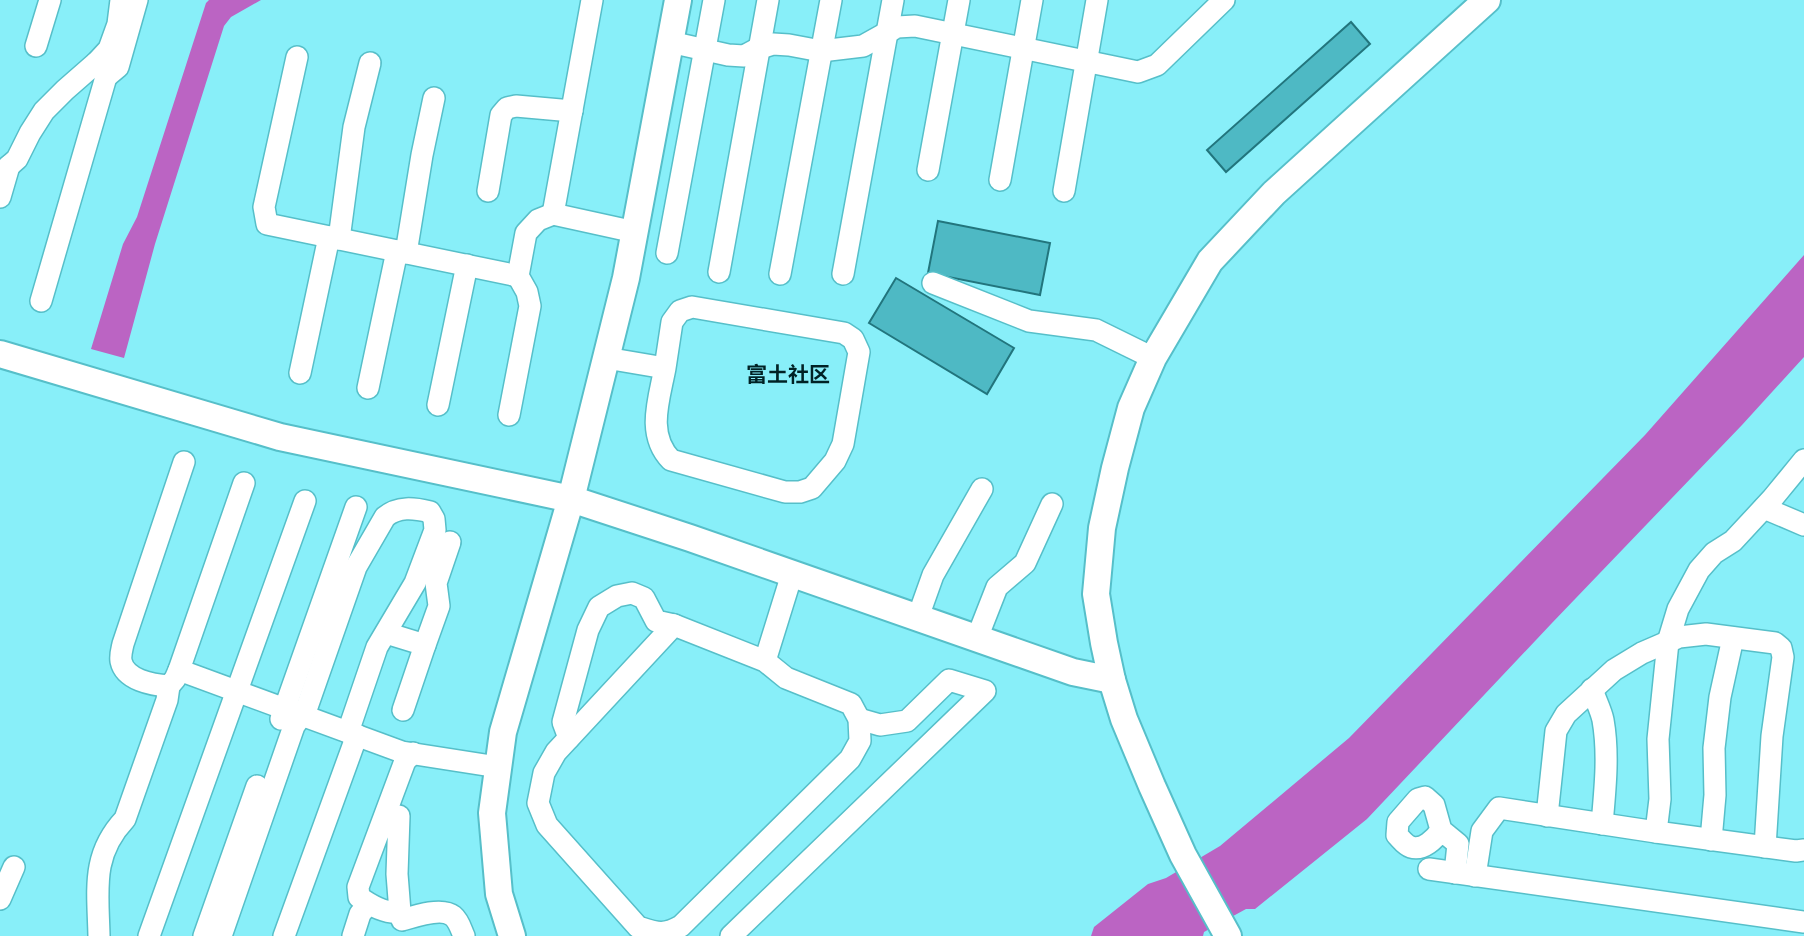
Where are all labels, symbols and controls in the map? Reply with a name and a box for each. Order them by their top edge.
district label: 富土社区 [746,360,830,389]

